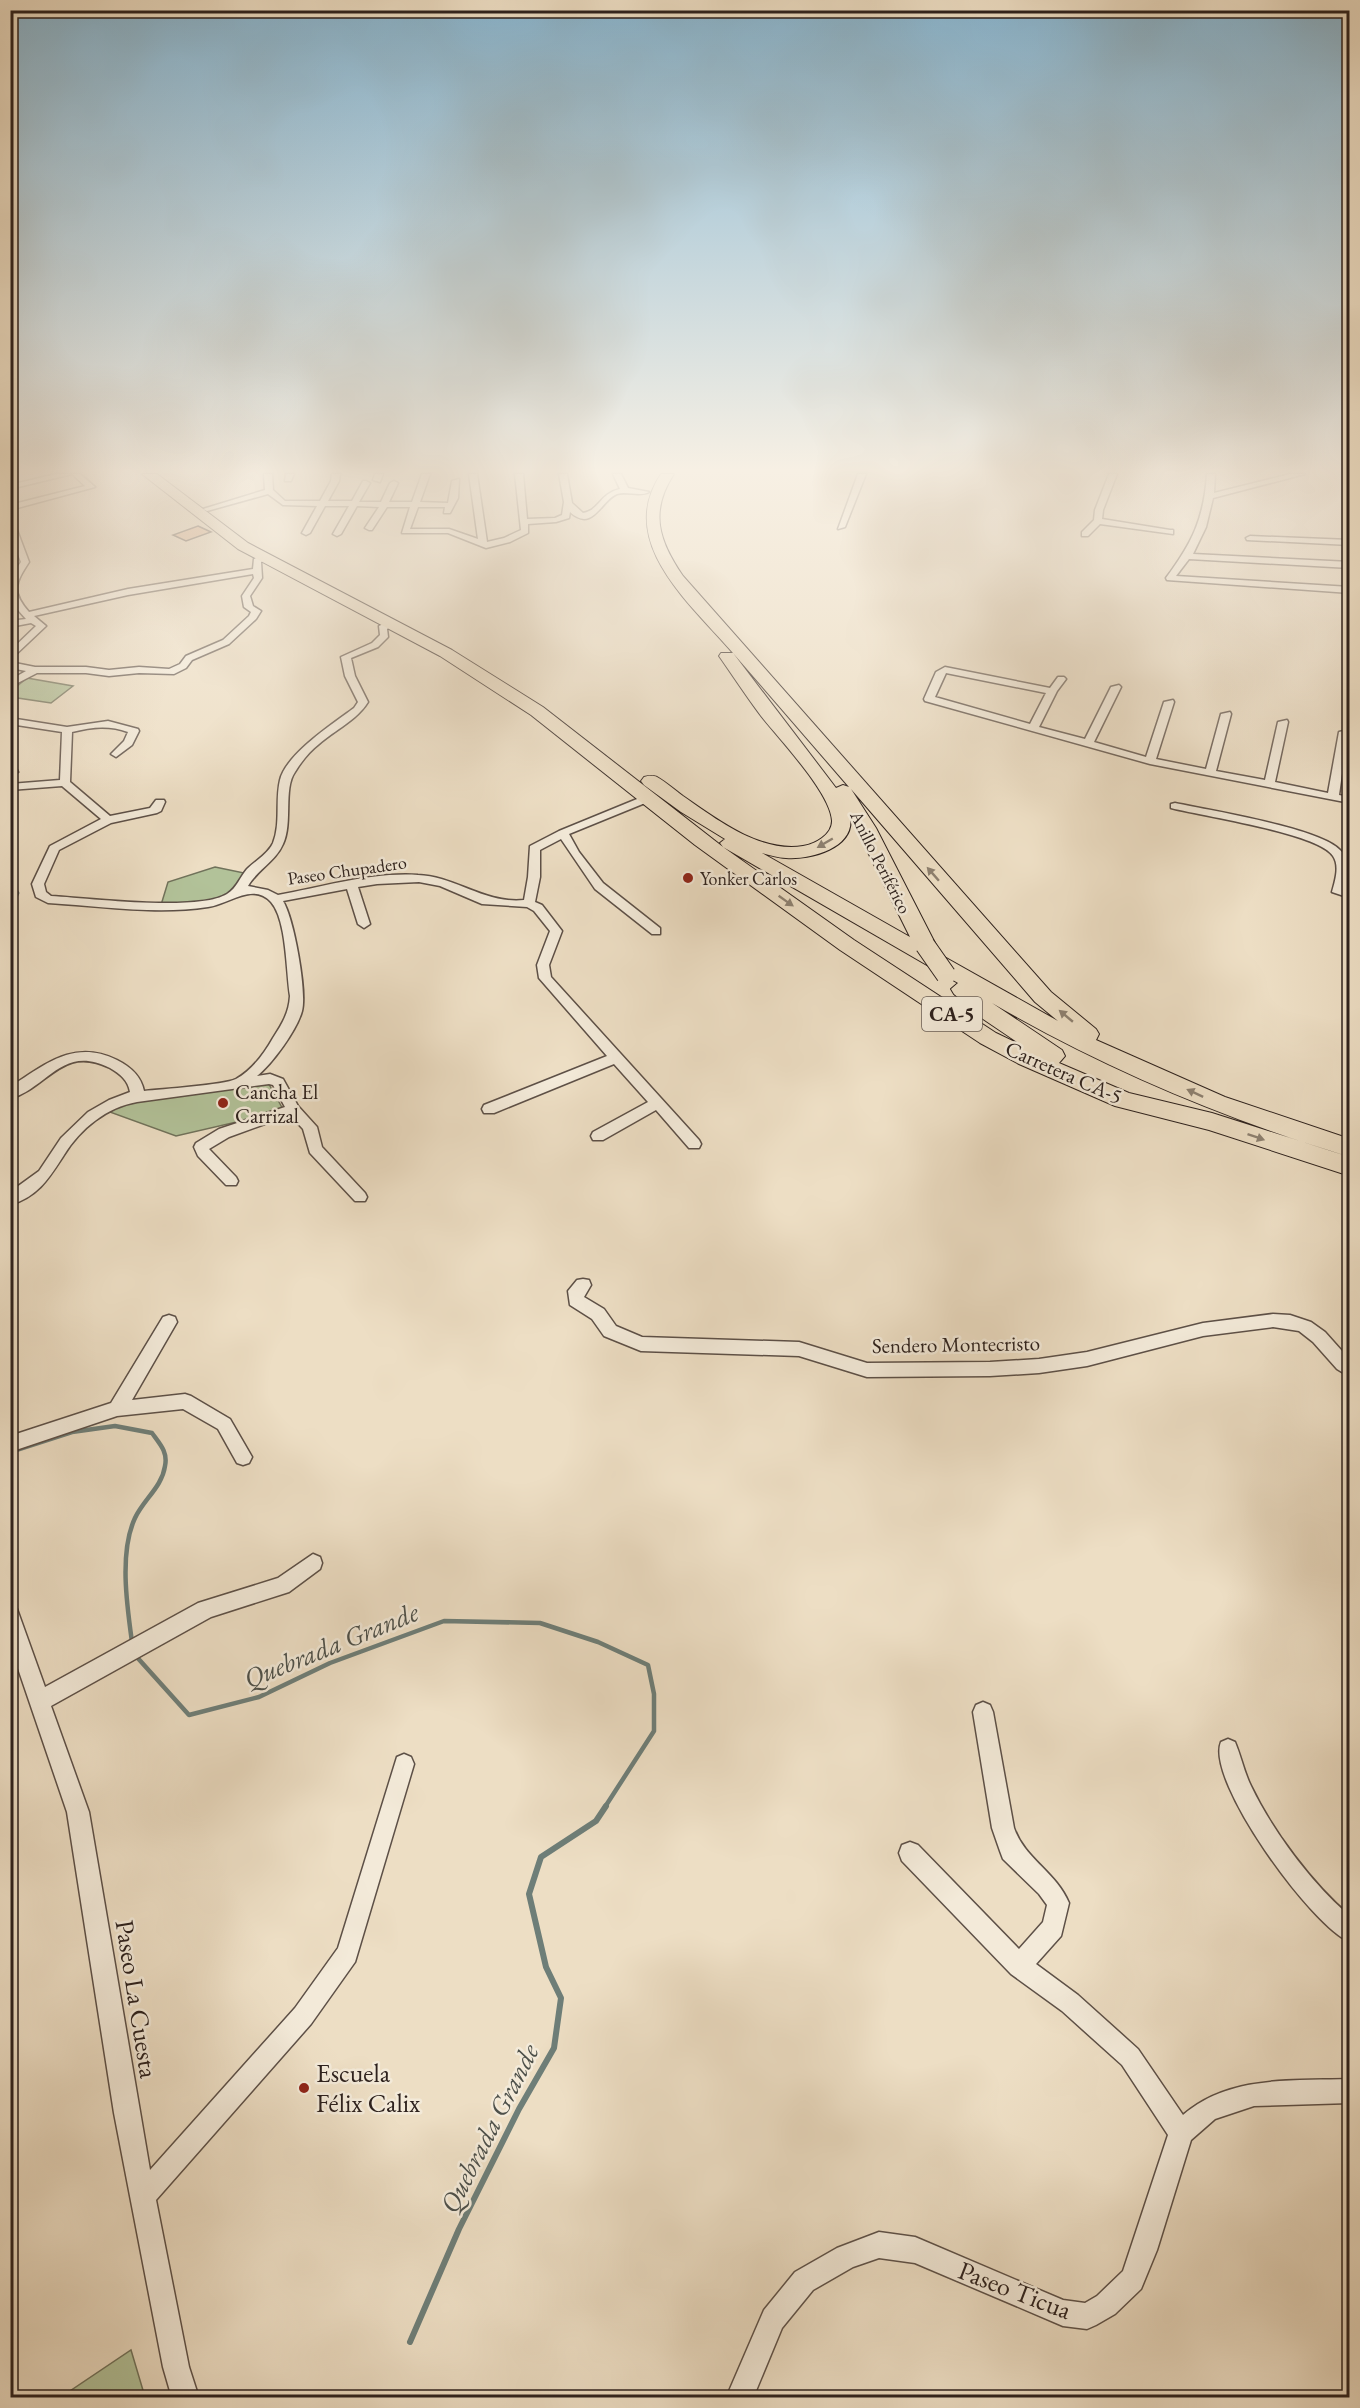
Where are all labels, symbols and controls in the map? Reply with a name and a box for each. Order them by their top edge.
street label: Anillo Periférico [845,806,917,917]
one-way arrow [816,838,833,848]
street label: Paseo Chupadero [286,850,408,890]
place label: Yonker Carlos [700,867,797,890]
one-way arrow [927,867,940,882]
marker: Yonker Carlos [681,871,695,885]
one-way arrow [777,895,793,907]
road number: CA-5 [922,997,982,1031]
one-way arrow [1058,1010,1074,1023]
street label: Carretera CA-5 [1001,1034,1127,1110]
place label: Cancha El Carrizal [235,1078,318,1129]
one-way arrow [1187,1089,1204,1098]
marker: Cancha El Carrizal [216,1096,230,1110]
one-way arrow [1247,1133,1265,1142]
street label: Sendero Montecristo [872,1329,1040,1359]
water label: Quebrada Grande [238,1594,424,1696]
street label: Paseo La Cuesta [108,1917,166,2081]
water label: Quebrada Grande [431,2037,547,2219]
place label: Escuela Félix Calix [316,2056,421,2120]
marker: Escuela Félix Calix [297,2081,311,2095]
street label: Paseo Ticua [954,2253,1077,2327]

